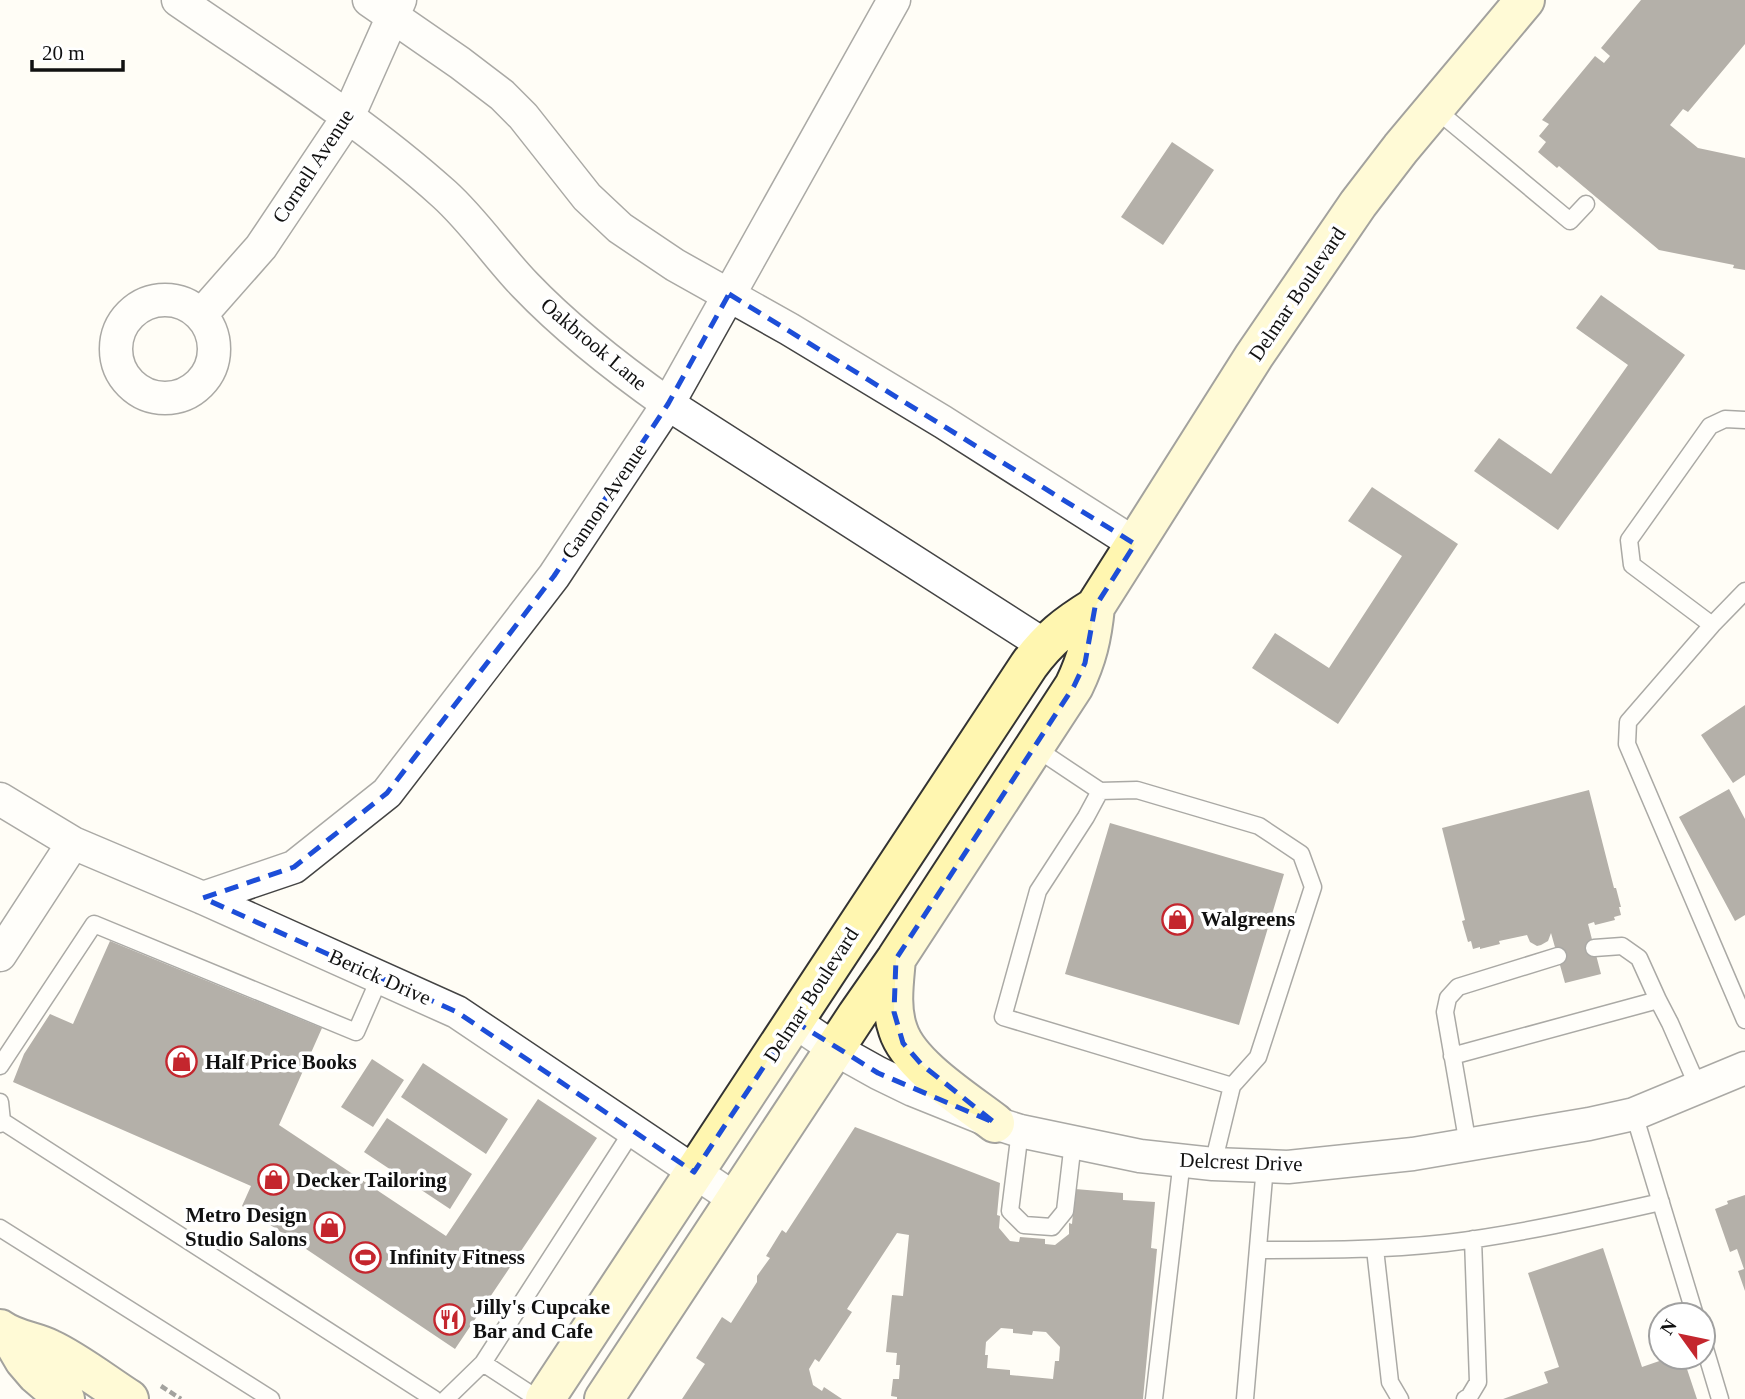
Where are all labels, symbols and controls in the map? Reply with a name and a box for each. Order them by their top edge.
scale bar [32,28,122,72]
text: 20 m [42,41,85,65]
street label: Cornell Avenue [267,105,359,227]
street label: Delmar Boulevard [1244,222,1351,365]
street label: Oakbrook Lane [536,293,652,395]
street label: Gannon Avenue [556,439,652,563]
shop icon: Walgreens [1161,902,1195,936]
place label: Walgreens [1201,907,1295,931]
street label: Delmar Boulevard [759,923,864,1067]
street label: Berick Drive [325,944,435,1010]
shop icon: Half Price Books [165,1045,199,1079]
place label: Half Price Books [205,1050,357,1074]
street label: Delcrest Drive [1179,1148,1303,1176]
shop icon: Decker Tailoring [256,1163,290,1197]
place label: Decker Tailoring [296,1168,447,1192]
place label: Metro Design Studio Salons [185,1203,307,1251]
shop icon: Metro Design Studio Salons [313,1210,347,1244]
sports icon: Infinity Fitness [349,1240,383,1274]
place label: Infinity Fitness [389,1245,525,1269]
place label: Jilly's Cupcake Bar and Cafe [473,1295,610,1343]
north arrow [1647,1301,1717,1371]
restaurant icon: Jilly's Cupcake Bar and Cafe [433,1302,467,1336]
text: N [1656,1315,1681,1338]

